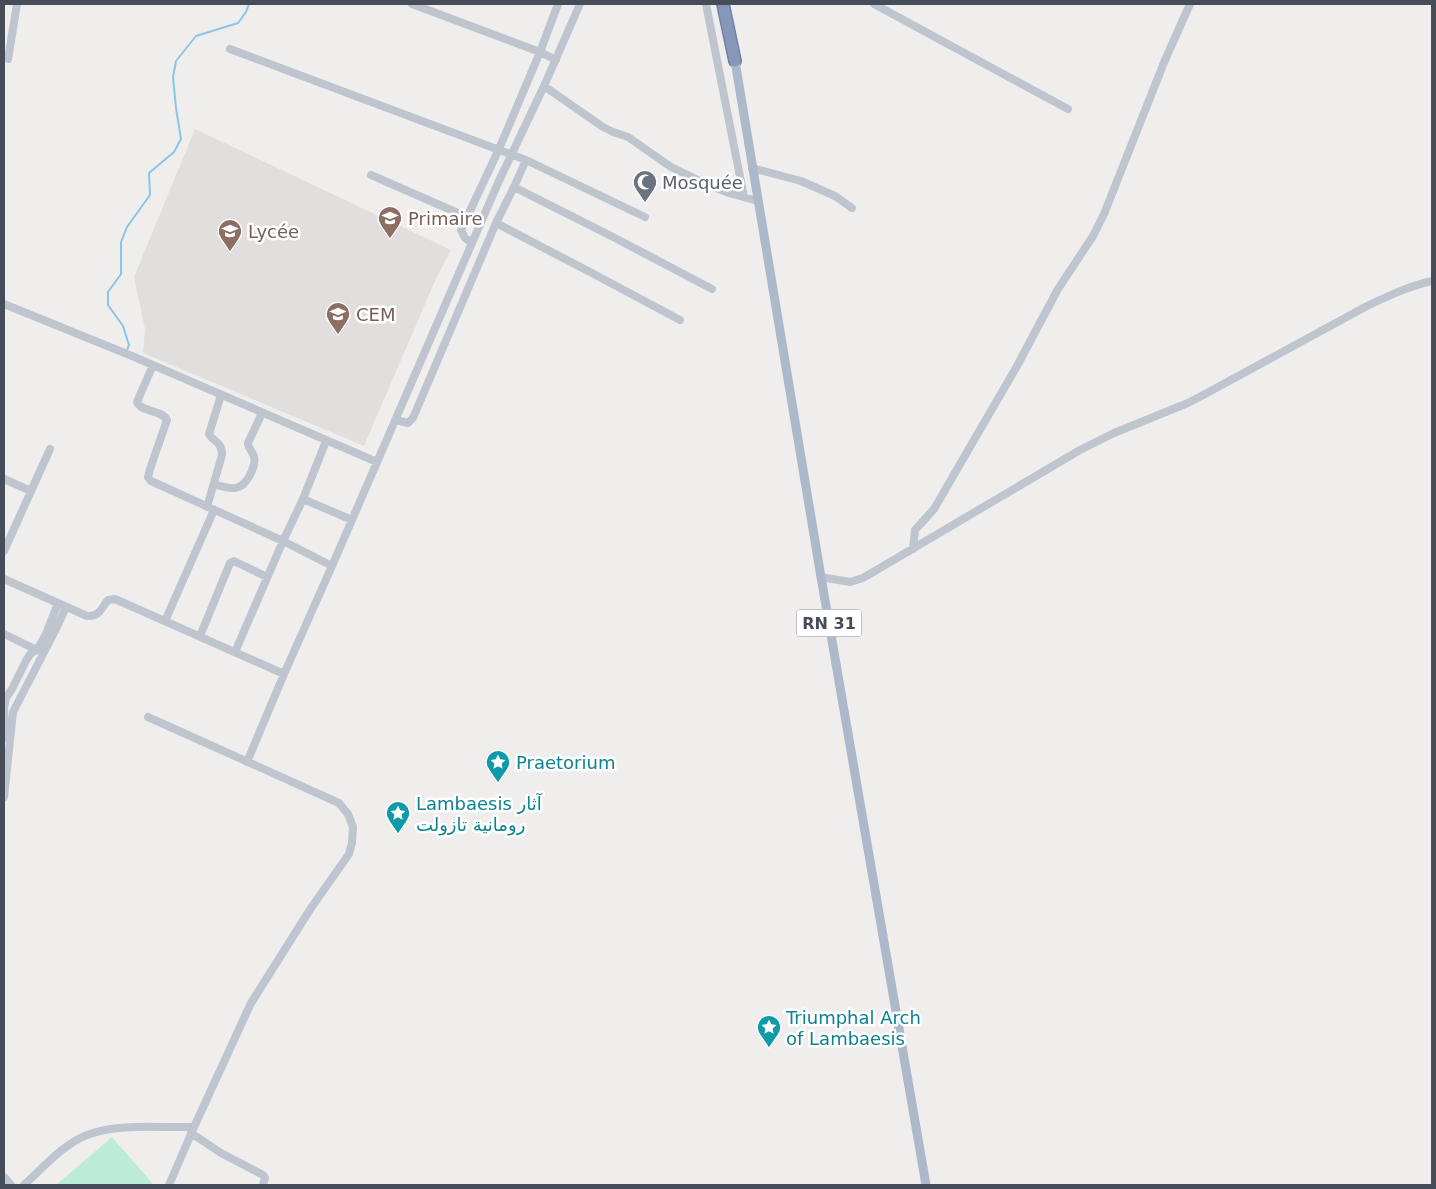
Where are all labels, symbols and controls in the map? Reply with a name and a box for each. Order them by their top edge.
mosque icon: Mosquée [632,169,658,203]
place label: Mosquée [662,172,743,193]
school or university icon: Primaire [377,205,403,239]
place label: Primaire [408,208,483,229]
school or university icon: Lycée [217,218,243,252]
place label: Lycée [248,221,299,242]
school or university icon: CEM [325,301,351,335]
place label: CEM [356,304,395,325]
road number: RN 31 [796,610,862,636]
place icon: Praetorium [485,749,511,783]
place label: Praetorium [516,752,615,773]
place label: Lambaesis آثار رومانية تازولت [416,792,543,836]
place icon: Lambaesis آثار رومانية تازولت [385,800,411,834]
place label: Triumphal Arch of Lambaesis [785,1007,921,1049]
place icon: Triumphal Arch of Lambaesis [756,1014,782,1048]

